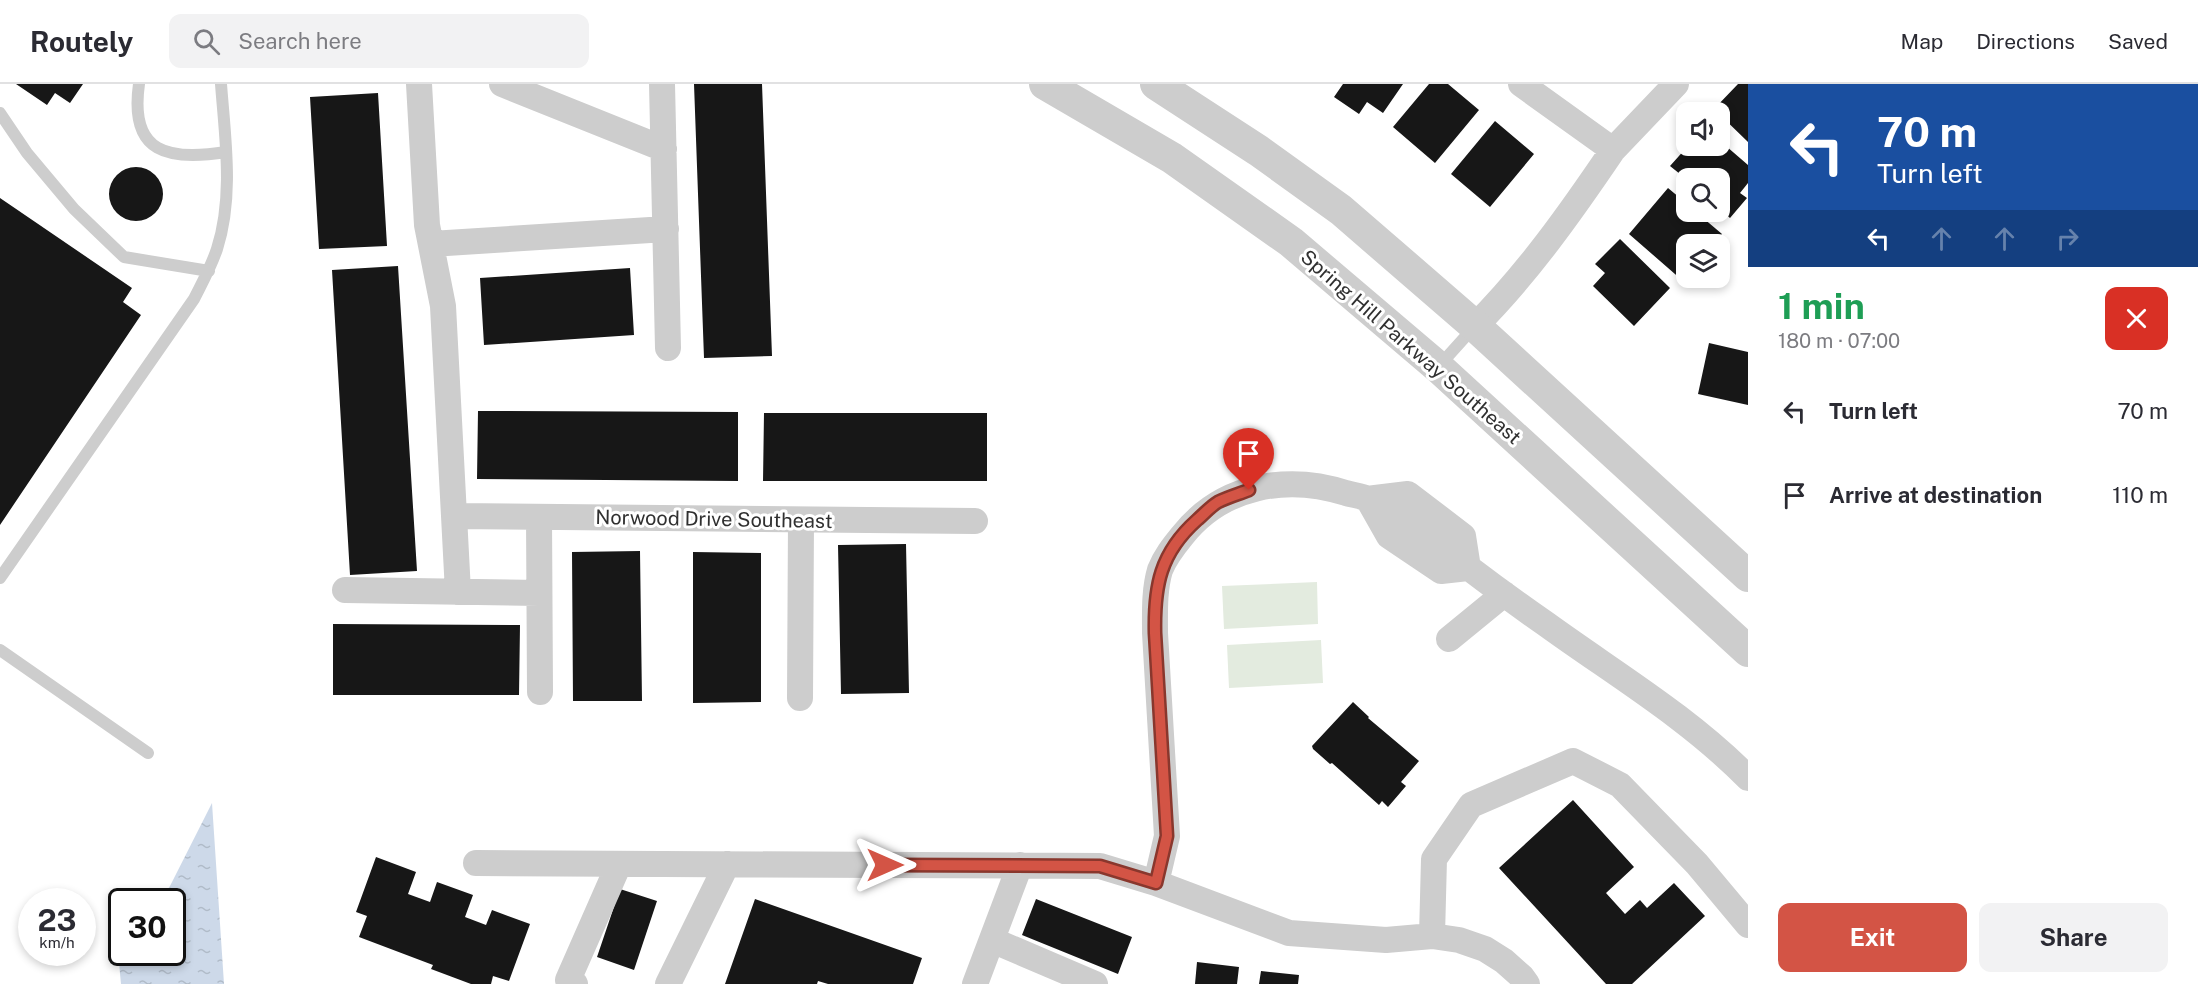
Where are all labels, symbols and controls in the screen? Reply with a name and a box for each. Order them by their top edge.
search box [169,14,589,68]
text: Routely [30,25,133,58]
icon: search [190,25,223,58]
text: Search here [238,28,362,54]
text: Map [1901,29,1943,54]
text: Directions [1976,29,2075,54]
text: Saved [2108,29,2168,54]
map controls [1676,102,1730,288]
button: sound [1676,102,1730,156]
text: 70 m [1877,107,1977,156]
icon: left [1778,108,1856,186]
text: Turn left [1877,157,1983,189]
button: search [1676,168,1730,222]
icon: left [1862,222,1895,255]
icon: ahead [1925,222,1958,255]
icon: ahead [1988,222,2021,255]
icon: right [2051,222,2084,255]
button: layers [1676,234,1730,288]
street label: Spring Hill Parkway Southeast [1296,245,1526,449]
text: 1 min [1778,285,1865,327]
button: close [2105,287,2168,350]
text: 180 m · 07:00 [1778,329,1900,353]
icon: left [1778,395,1811,428]
text: Turn left [1829,398,1918,424]
text: 70 m [2117,398,2168,424]
pin [1223,428,1274,490]
icon: arrive [1232,437,1265,470]
icon: arrive [1778,479,1811,512]
text: Arrive at destination [1829,482,2042,508]
text: 110 m [2112,482,2168,508]
street label: Norwood Drive Southeast [595,505,833,533]
position arrow [853,833,917,897]
speed limit sign: 30 [108,888,186,966]
text: 23 [37,902,77,938]
button: Exit [1778,903,1967,972]
button: Share [1979,903,2168,972]
text: km/h [39,934,75,951]

